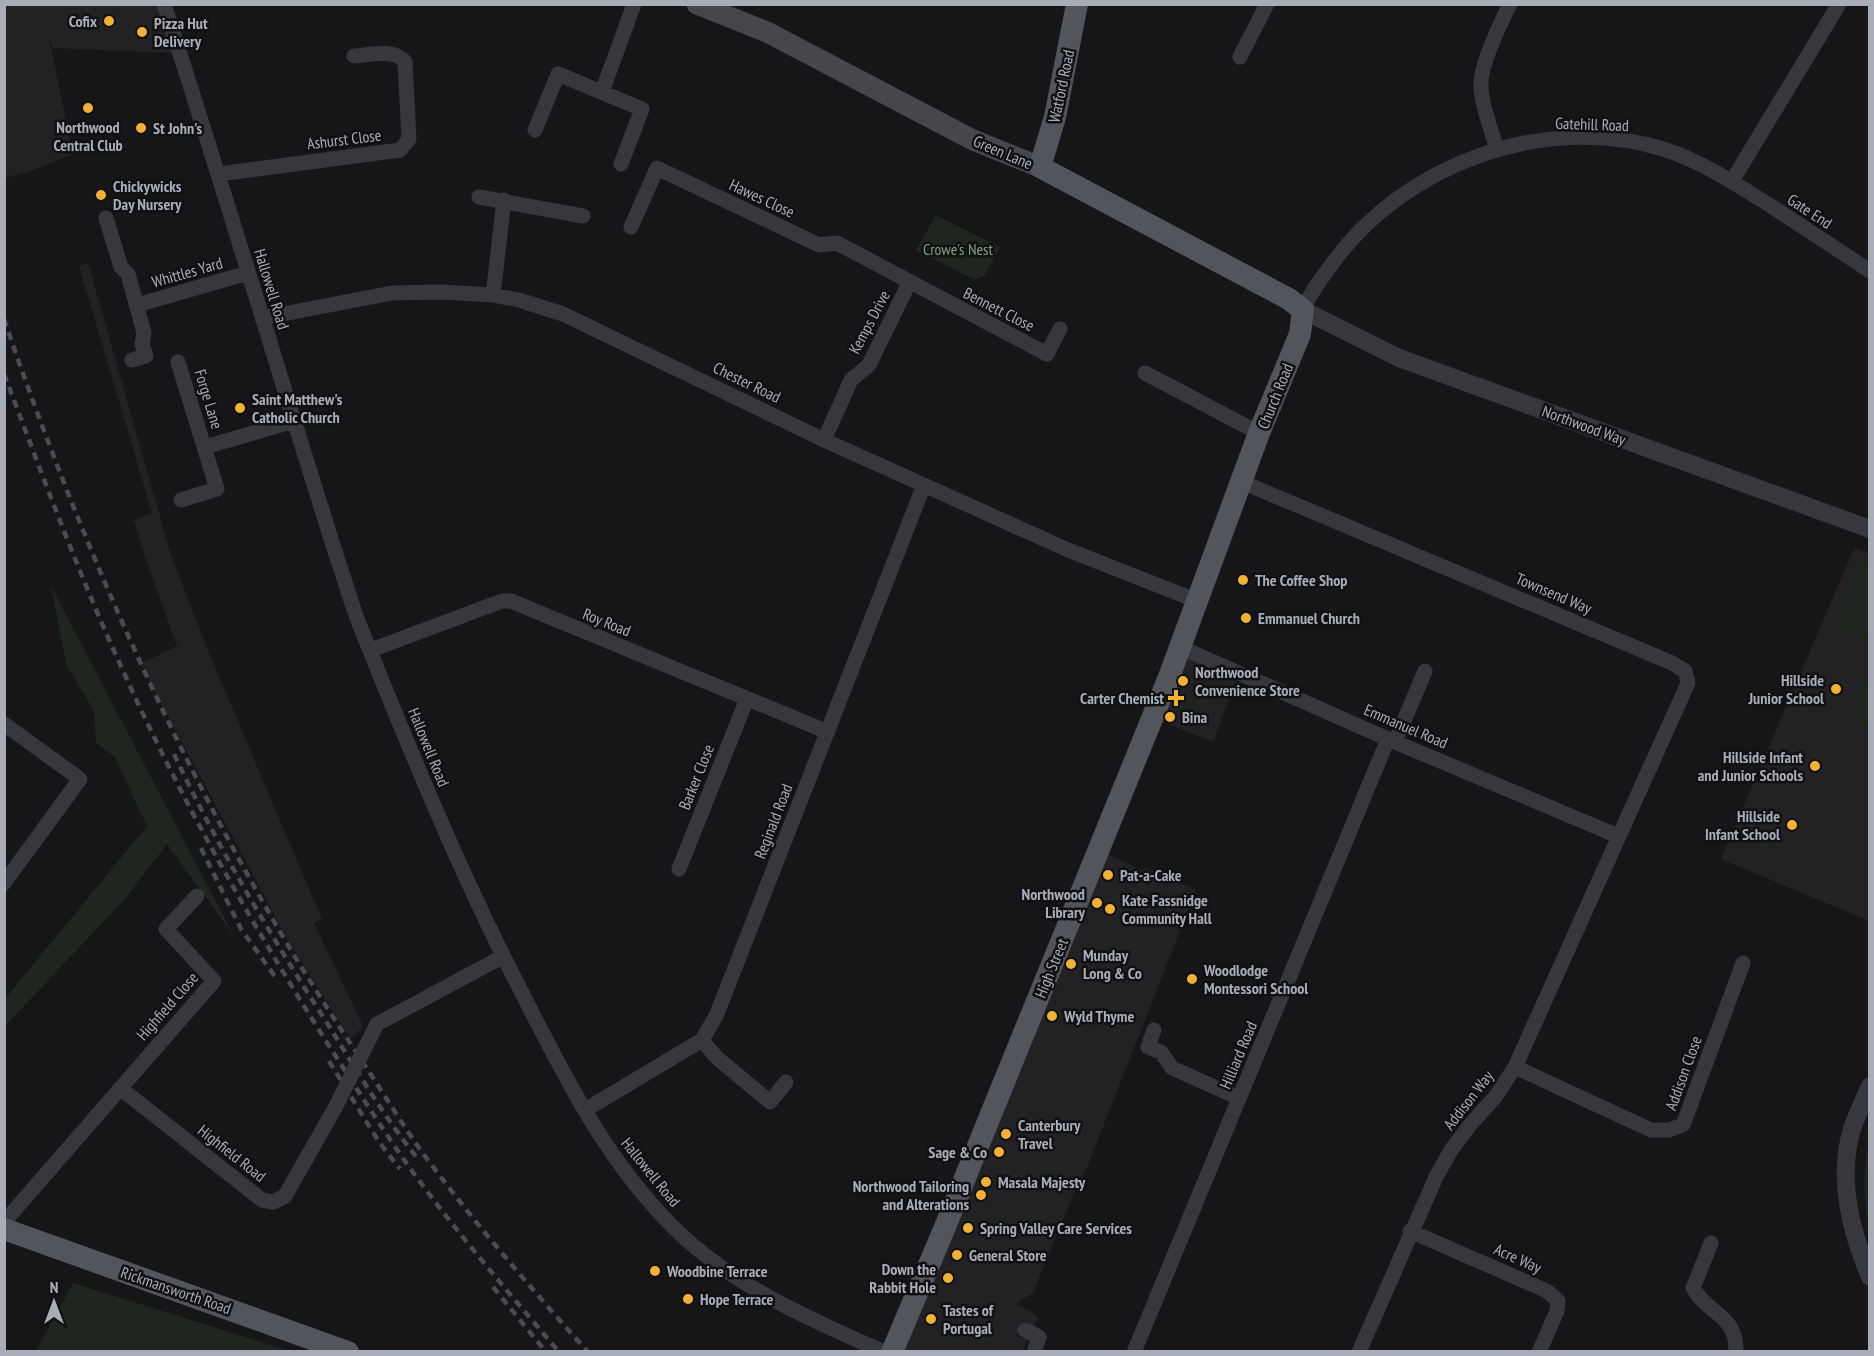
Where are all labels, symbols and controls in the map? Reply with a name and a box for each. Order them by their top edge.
place label: Cofix [69,11,97,31]
place label: Pizza Hut Delivery [154,13,208,51]
marker: Cofix [102,14,116,28]
marker: Pizza Hut Delivery [135,25,149,39]
street label: Watford Road [1044,48,1078,124]
marker: Northwood Central Club [81,101,95,115]
street label: Gatehill Road [1555,113,1629,135]
place label: Northwood Central Club [53,117,123,155]
place label: St John's [153,118,203,138]
marker: St John's [134,121,148,135]
street label: Ashurst Close [306,125,382,153]
street label: Green Lane [970,131,1036,173]
street label: Hawes Close [726,174,798,222]
place label: Chickywicks Day Nursery [113,176,182,214]
marker: Chickywicks Day Nursery [94,188,108,202]
street label: Gate End [1784,189,1836,233]
park label: Crowe's Nest [923,239,994,259]
street label: Hallowell Road [250,246,294,332]
street label: Whittles Yard [149,252,225,292]
street label: Bennett Close [960,283,1038,335]
street label: Kemps Drive [844,287,894,357]
street label: Chester Road [710,357,784,407]
street label: Church Road [1253,360,1297,432]
street label: Forge Lane [190,367,228,431]
place label: Saint Matthew's Catholic Church [252,389,343,427]
marker: Saint Matthew's Catholic Church [233,401,247,415]
street label: Northwood Way [1539,401,1629,449]
street label: Townsend Way [1513,568,1595,618]
place label: The Coffee Shop [1255,570,1348,590]
marker: The Coffee Shop [1236,573,1250,587]
street label: Roy Road [580,603,634,641]
place label: Emmanuel Church [1258,608,1360,628]
marker: Emmanuel Church [1239,611,1253,625]
place label: Northwood Convenience Store [1195,662,1300,700]
place label: Hillside Junior School [1747,670,1824,708]
marker: Northwood Convenience Store [1176,674,1190,688]
marker: Hillside Junior School [1829,682,1843,696]
place label: Carter Chemist [1080,688,1164,708]
marker: Carter Chemist [1169,691,1183,705]
street label: Emmanuel Road [1361,699,1451,753]
street label: Hallowell Road [404,705,454,789]
place label: Bina [1182,707,1208,727]
marker: Bina [1163,710,1177,724]
street label: Barker Close [674,741,718,813]
place label: Hillside Infant and Junior Schools [1698,747,1803,785]
marker: Hillside Infant and Junior Schools [1808,759,1822,773]
street label: Reginald Road [750,781,796,861]
place label: Hillside Infant School [1705,806,1780,844]
marker: Hillside Infant School [1785,818,1799,832]
place label: Pat-a-Cake [1120,865,1182,885]
marker: Pat-a-Cake [1101,868,1115,882]
place label: Northwood Library [1022,884,1086,922]
place label: Kate Fassnidge Community Hall [1122,890,1212,928]
marker: Northwood Library [1090,896,1104,910]
marker: Kate Fassnidge Community Hall [1103,902,1117,916]
street label: High Street [1030,935,1072,1001]
place label: Munday Long & Co [1083,945,1142,983]
marker: Munday Long & Co [1064,957,1078,971]
place label: Woodlodge Montessori School [1203,960,1308,998]
street label: Highfield Close [132,968,202,1044]
marker: Woodlodge Montessori School [1185,972,1199,986]
place label: Wyld Thyme [1063,1006,1134,1026]
marker: Wyld Thyme [1045,1009,1059,1023]
street label: Hilliard Road [1215,1018,1261,1092]
street label: Addison Close [1660,1033,1706,1113]
street label: Addison Way [1439,1066,1497,1134]
place label: Canterbury Travel [1018,1115,1081,1153]
street label: Highfield Road [194,1120,270,1186]
marker: Canterbury Travel [999,1127,1013,1141]
street label: Hallowell Road [617,1133,685,1211]
place label: Sage & Co [928,1142,987,1162]
marker: Sage & Co [992,1145,1006,1159]
place label: Masala Majesty [998,1172,1086,1192]
marker: Masala Majesty [979,1175,993,1189]
place label: Northwood Tailoring and Alterations [853,1176,969,1214]
marker: Northwood Tailoring and Alterations [974,1188,988,1202]
place label: Spring Valley Care Services [980,1218,1132,1238]
marker: Spring Valley Care Services [961,1221,975,1235]
street label: Acre Way [1491,1239,1545,1277]
place label: General Store [969,1245,1047,1265]
marker: General Store [950,1248,964,1262]
place label: Down the Rabbit Hole [869,1259,936,1297]
place label: Woodbine Terrace [666,1261,768,1281]
street label: Rickmansworth Road [118,1262,234,1318]
marker: Woodbine Terrace [648,1264,662,1278]
marker: Down the Rabbit Hole [941,1271,955,1285]
north arrow [24,1272,84,1332]
text: N [50,1277,58,1297]
place label: Hope Terrace [700,1289,774,1309]
marker: Hope Terrace [681,1292,695,1306]
place label: Tastes of Portugal [943,1300,994,1338]
marker: Tastes of Portugal [924,1312,938,1326]

